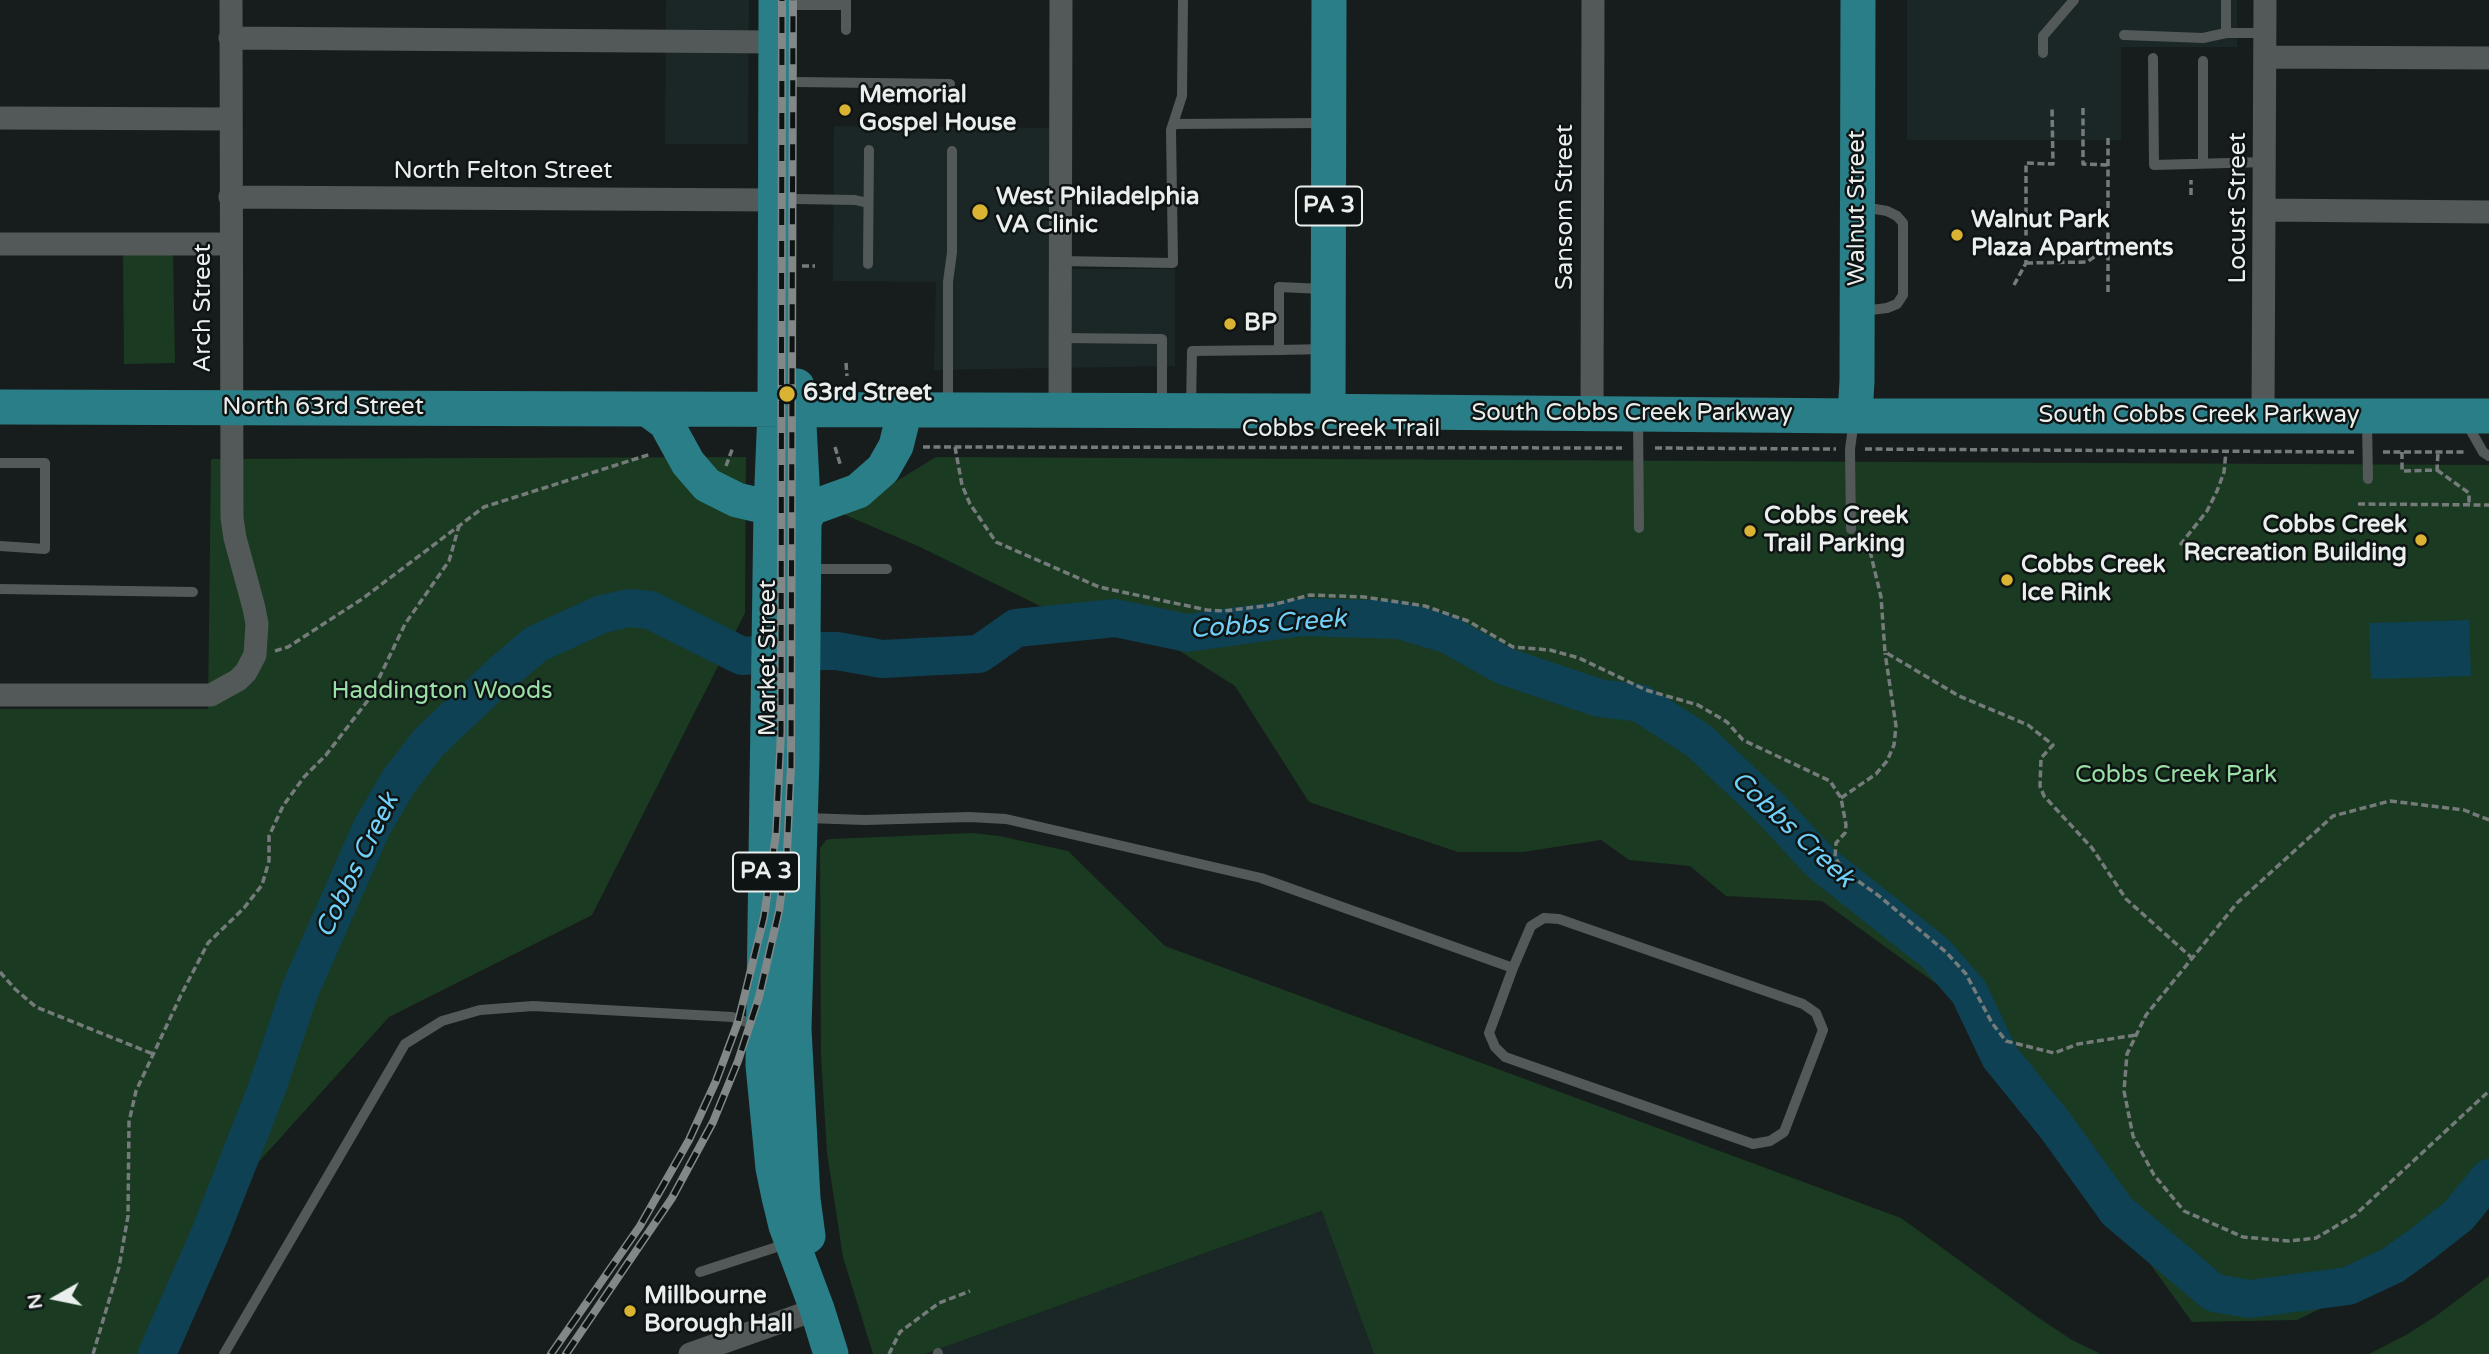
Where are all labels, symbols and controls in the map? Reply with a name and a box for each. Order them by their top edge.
place label: Memorial Gospel House [859,82,1016,138]
marker: Memorial Gospel House [837,102,853,118]
street label: Sansom Street [1552,124,1580,290]
street label: Walnut Street [1844,130,1872,286]
street label: Locust Street [2225,132,2253,284]
street label: North Felton Street [394,158,612,186]
place label: West Philadelphia VA Clinic [996,184,1200,240]
road number: PA 3 [1296,186,1362,226]
marker: West Philadelphia VA Clinic [970,202,990,222]
place label: Walnut Park Plaza Apartments [1971,207,2174,263]
marker: Walnut Park Plaza Apartments [1949,227,1965,243]
street label: Arch Street [190,244,218,372]
place label: BP [1244,310,1277,338]
marker: BP [1222,316,1238,332]
place label: 63rd Street [803,380,932,408]
marker: 63rd Street [777,384,797,404]
street label: North 63rd Street [222,394,424,422]
street label: South Cobbs Creek Parkway [1471,400,1793,428]
street label: South Cobbs Creek Parkway [2038,402,2360,430]
street label: Cobbs Creek Trail [1242,416,1440,444]
place label: Cobbs Creek Trail Parking [1764,503,1909,559]
place label: Cobbs Creek Recreation Building [2183,512,2407,568]
marker: Cobbs Creek Trail Parking [1742,523,1758,539]
marker: Cobbs Creek Recreation Building [2413,532,2429,548]
place label: Cobbs Creek Ice Rink [2021,552,2166,608]
marker: Cobbs Creek Ice Rink [1999,572,2015,588]
street label: Market Street [755,580,783,736]
water label: Cobbs Creek [1189,604,1347,646]
park label: Haddington Woods [331,678,553,706]
park label: Cobbs Creek Park [2075,762,2277,790]
water label: Cobbs Creek [1724,765,1860,895]
water label: Cobbs Creek [310,789,406,943]
road number: PA 3 [733,852,799,892]
north arrow [21,1263,91,1333]
place label: Millbourne Borough Hall [644,1283,793,1339]
text: N [23,1292,47,1311]
marker: Millbourne Borough Hall [622,1303,638,1319]

